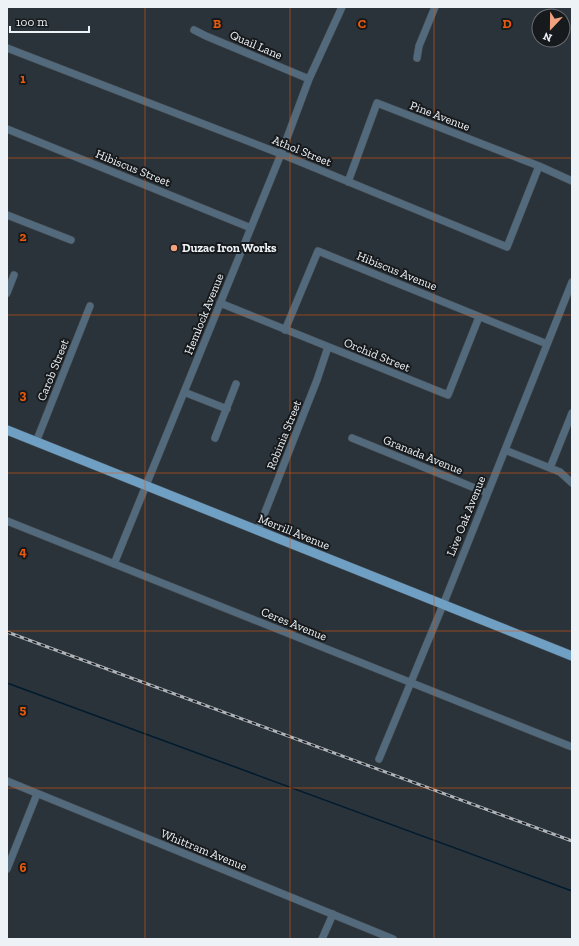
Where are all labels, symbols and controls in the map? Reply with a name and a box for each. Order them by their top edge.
scale bar [10,8,89,34]
north arrow [531,8,571,48]
text: 100 m [16,15,48,29]
text: B [213,16,221,31]
text: C [358,16,366,31]
text: D [502,16,512,31]
street label: Quail Lane [228,28,285,62]
text: N [541,29,554,44]
text: 1 [20,71,26,86]
street label: Pine Avenue [408,98,472,134]
street label: Athol Street [270,133,334,169]
street label: Hibiscus Street [94,147,173,190]
text: 2 [20,229,27,244]
place label: Duzac Iron Works [182,241,277,255]
marker: Duzac Iron Works [169,243,179,253]
street label: Hibiscus Avenue [355,249,440,294]
street label: Hemlock Avenue [181,271,227,357]
street label: Orchid Street [342,335,413,375]
street label: Carob Street [34,337,72,403]
text: 3 [20,387,27,402]
street label: Robinia Street [264,398,304,472]
street label: Granada Avenue [381,433,465,477]
street label: Live Oak Avenue [444,474,489,558]
street label: Merrill Avenue [256,511,332,553]
text: 4 [19,544,27,559]
street label: Ceres Avenue [259,604,329,644]
text: 5 [20,702,27,717]
street label: Whittram Avenue [159,826,249,874]
text: 6 [20,860,27,875]

